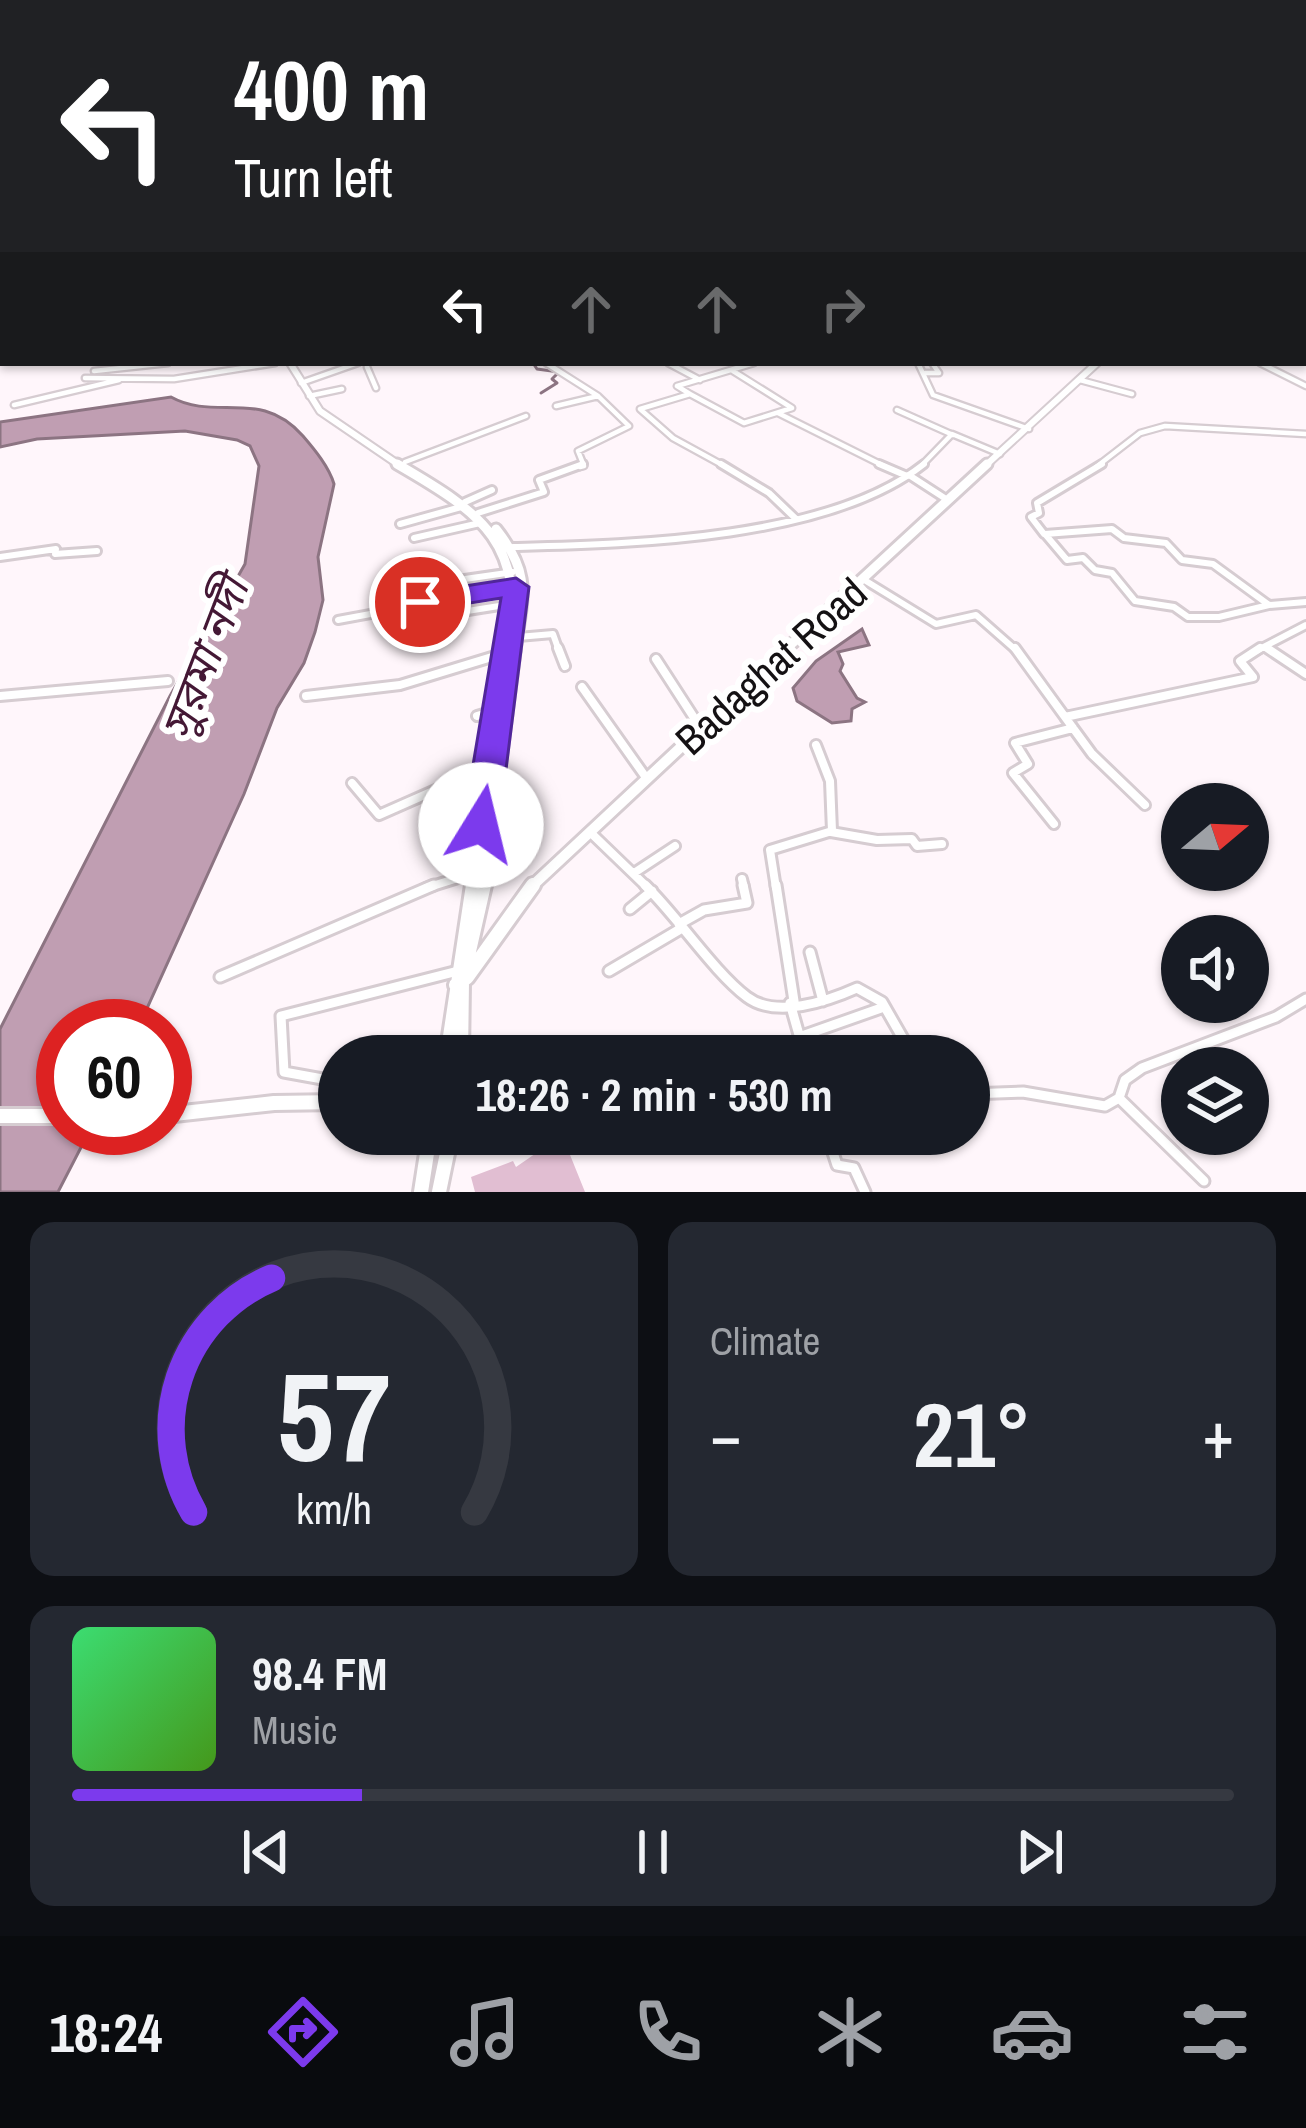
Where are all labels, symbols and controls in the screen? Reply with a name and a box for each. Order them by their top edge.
text: 400 m [234,33,429,146]
icon: left [36,48,192,204]
text: Turn left [234,141,393,214]
icon: left [432,276,498,342]
icon: ahead [558,276,624,342]
icon: ahead [684,276,750,342]
icon: right [810,276,876,342]
pin [369,551,471,653]
water label: সুরমা নদী [145,561,266,748]
street label: Badaghat Road [663,565,879,767]
icon: arrive [387,569,453,635]
position arrow [418,762,544,888]
north arrow [1161,783,1269,891]
map controls [1161,783,1269,1155]
button: sound [1161,915,1269,1023]
speed limit sign: 60 [36,999,192,1155]
button: layers [1161,1047,1269,1155]
text: 18:26 · 2 min · 530 m [476,1064,832,1125]
text: Climate [710,1315,820,1367]
text: 57 [277,1332,391,1500]
text: 21° [913,1374,1031,1495]
text: − [710,1390,742,1479]
text: + [1202,1390,1234,1479]
text: km/h [296,1480,372,1537]
text: 98.4 FM [252,1643,387,1704]
text: Music [252,1704,337,1756]
icon: previous [233,1819,299,1885]
icon: pause [620,1819,686,1885]
icon: next [1007,1819,1073,1885]
icon: directions [261,1990,345,2074]
icon: music [443,1990,527,2074]
icon: phone [626,1990,710,2074]
icon: climate [808,1990,892,2074]
icon: car [990,1990,1074,2074]
icon: filters [1173,1990,1257,2074]
text: 18:24 [49,1996,162,2069]

